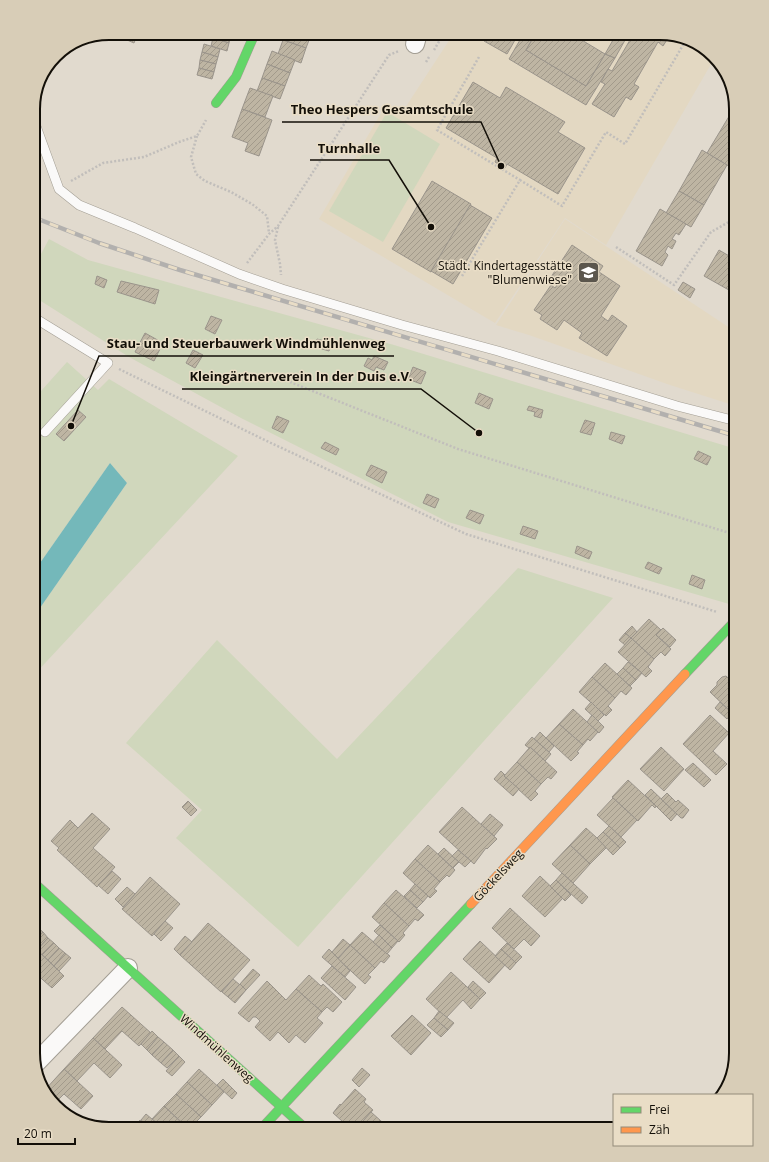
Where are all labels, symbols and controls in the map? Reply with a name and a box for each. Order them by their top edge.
callout: Theo Hespers Gesamtschule [282,97,481,122]
text: Theo Hespers Gesamtschule [291,100,474,118]
callout: Turnhalle [310,135,389,160]
text: Turnhalle [318,139,381,157]
place label: Städt. Kindertagesstätte "Blumenwiese" [438,257,572,288]
school or university icon: Städt. Kindertagesstätte "Blumenwiese" [575,259,601,285]
callout: Stau- und Steuerbauwerk Windmühlenweg [99,331,394,356]
text: Stau- und Steuerbauwerk Windmühlenweg [107,334,386,352]
callout: Kleingärtnerverein In der Duis e.V. [182,364,421,389]
text: Kleingärtnerverein In der Duis e.V. [189,367,413,385]
street label: Göckelsweg [469,845,527,905]
street label: Windmühlenweg [176,1010,258,1086]
legend [613,1094,753,1146]
text: Frei [649,1101,670,1118]
scale bar [18,1120,75,1146]
text: Zäh [649,1121,670,1138]
text: 20 m [24,1125,52,1142]

